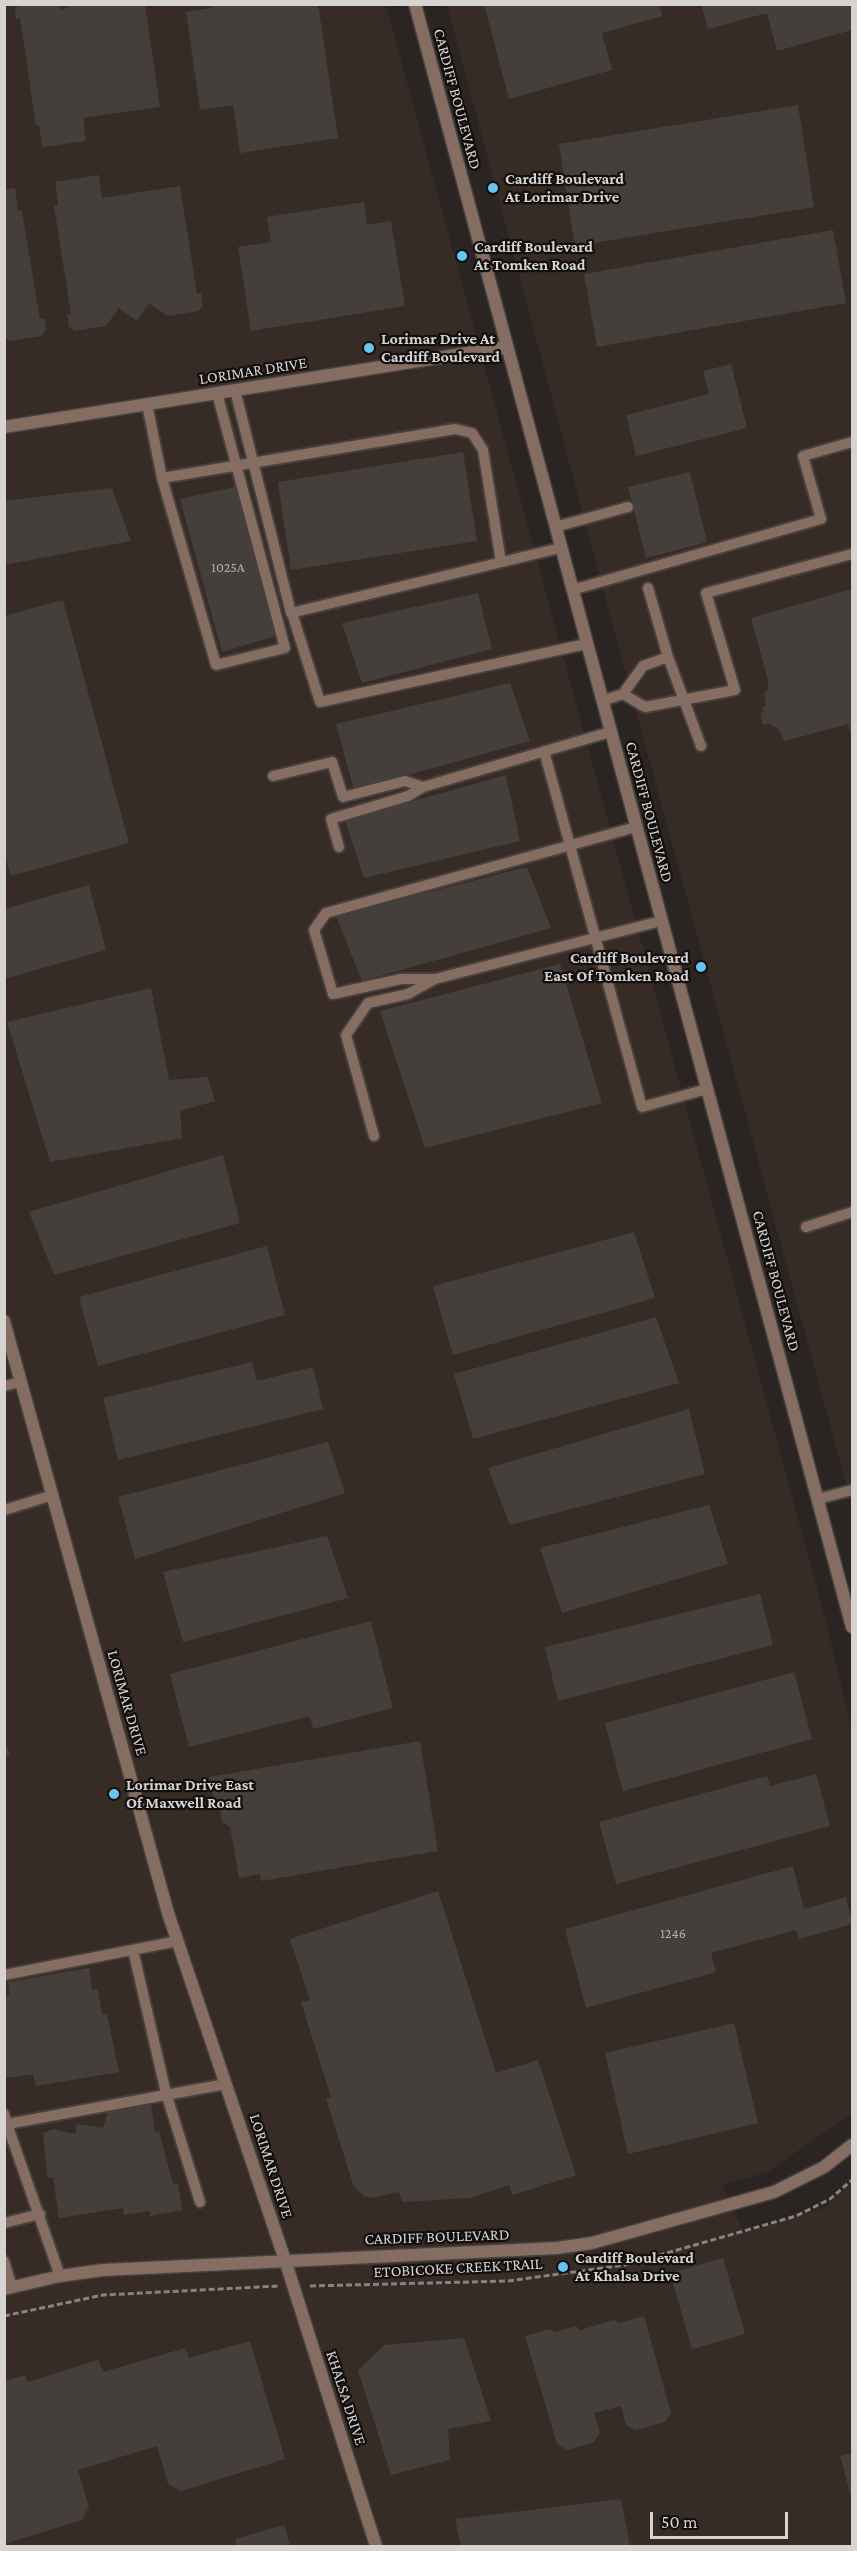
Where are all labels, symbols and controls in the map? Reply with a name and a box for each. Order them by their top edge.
street label: CARDIFF BOULEVARD [429,27,485,171]
place label: Cardiff Boulevard At Lorimar Drive [505,169,624,207]
marker: Cardiff Boulevard At Lorimar Drive [486,181,500,195]
place label: Cardiff Boulevard At Tomken Road [474,237,593,275]
marker: Cardiff Boulevard At Tomken Road [455,249,469,263]
place label: Lorimar Drive At Cardiff Boulevard [381,329,500,367]
marker: Lorimar Drive At Cardiff Boulevard [362,341,376,355]
street label: LORIMAR DRIVE [198,353,308,389]
house number: 1025A [211,560,245,576]
street label: CARDIFF BOULEVARD [621,740,677,884]
place label: Cardiff Boulevard East Of Tomken Road [544,948,689,986]
marker: Cardiff Boulevard East Of Tomken Road [694,960,708,974]
street label: CARDIFF BOULEVARD [748,1209,804,1353]
street label: LORIMAR DRIVE [103,1648,151,1758]
place label: Lorimar Drive East Of Maxwell Road [126,1775,254,1813]
marker: Lorimar Drive East Of Maxwell Road [107,1787,121,1801]
house number: 1246 [660,1926,686,1942]
street label: LORIMAR DRIVE [245,2111,297,2221]
street label: CARDIFF BOULEVARD [364,2225,510,2249]
place label: Cardiff Boulevard At Khalsa Drive [575,2248,694,2286]
street label: ETOBICOKE CREEK TRAIL [373,2254,543,2282]
marker: Cardiff Boulevard At Khalsa Drive [556,2260,570,2274]
street label: KHALSA DRIVE [322,2348,370,2448]
scale bar [653,2500,791,2538]
text: 50 m [661,2512,698,2532]

